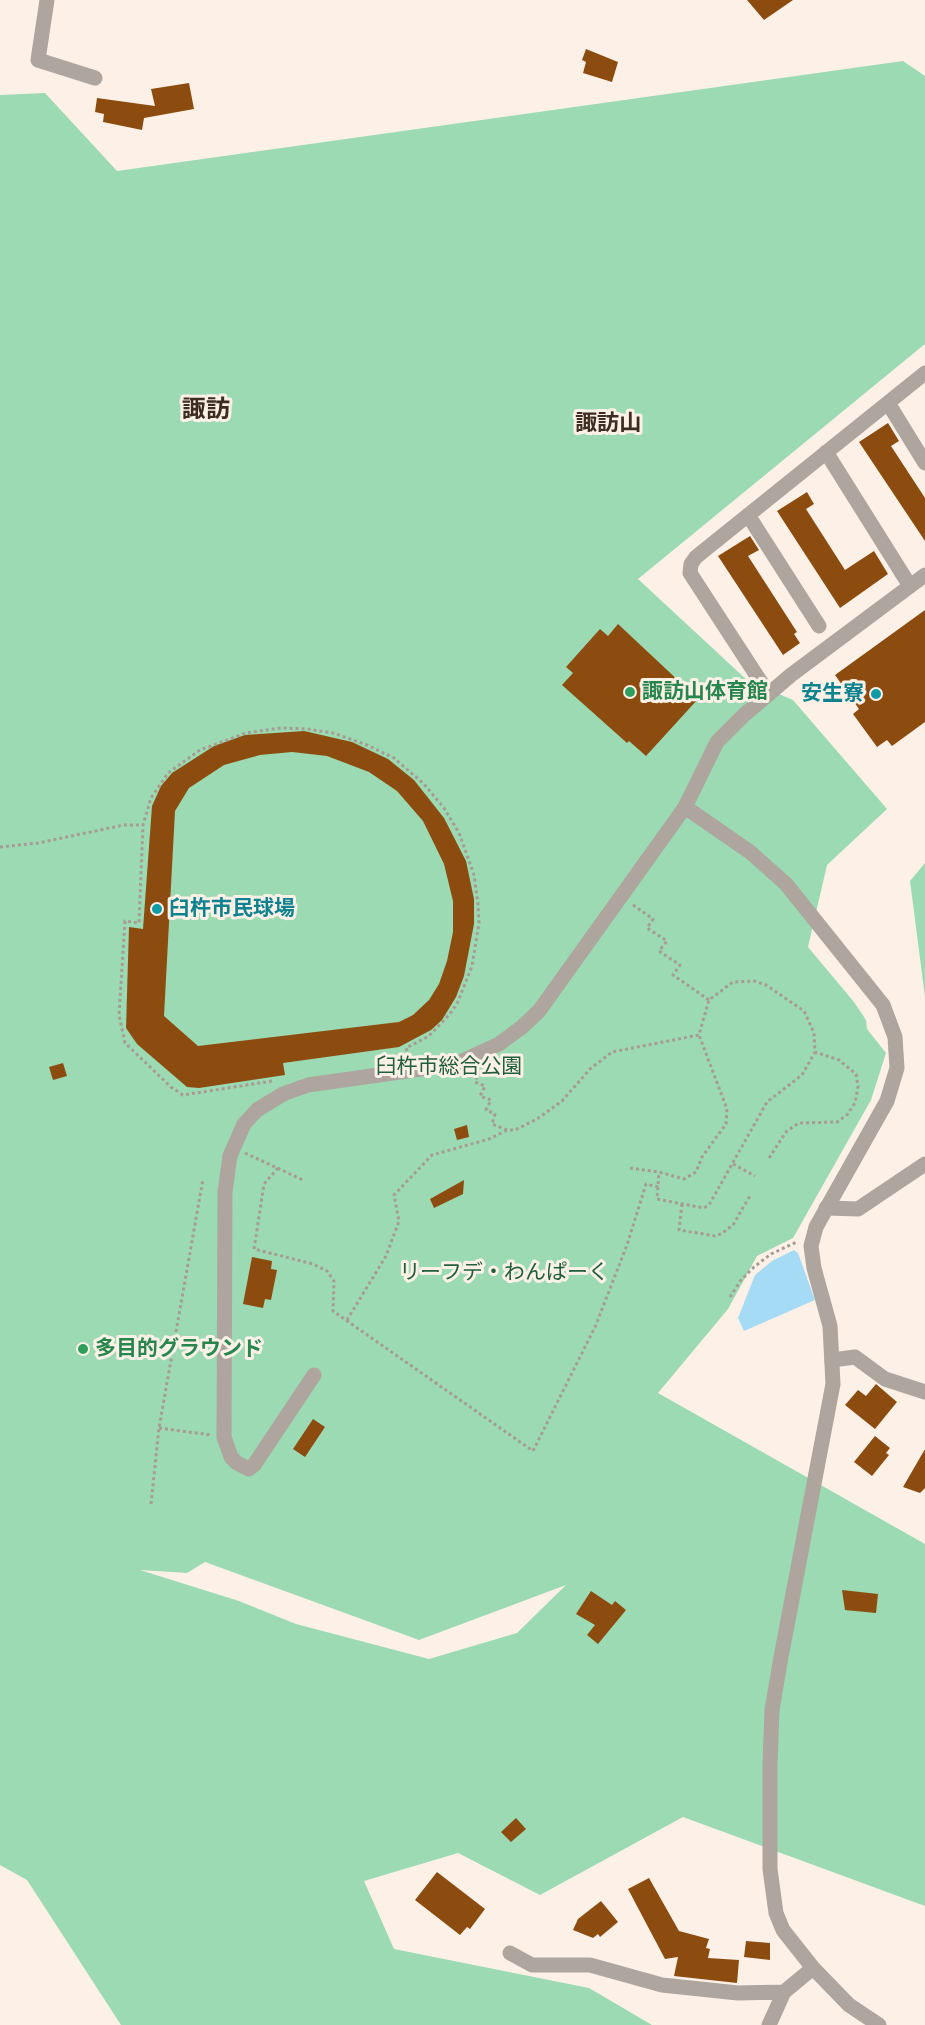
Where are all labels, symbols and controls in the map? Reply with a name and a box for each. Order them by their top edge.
district label: 諏訪 [182,396,230,424]
district label: 諏訪山 [575,410,641,436]
place label: 諏訪山体育館 [642,679,768,705]
place label: 安生寮 [801,681,864,707]
marker: 諏訪山体育館 [623,685,637,699]
marker: 安生寮 [869,687,883,701]
place label: 臼杵市民球場 [169,896,295,922]
marker: 臼杵市民球場 [150,902,164,916]
park label: 臼杵市総合公園 [376,1054,522,1080]
park label: リーフデ・わんぱーく [399,1260,609,1286]
place label: 多目的グラウンド [95,1336,263,1362]
marker: 多目的グラウンド [76,1342,90,1356]

